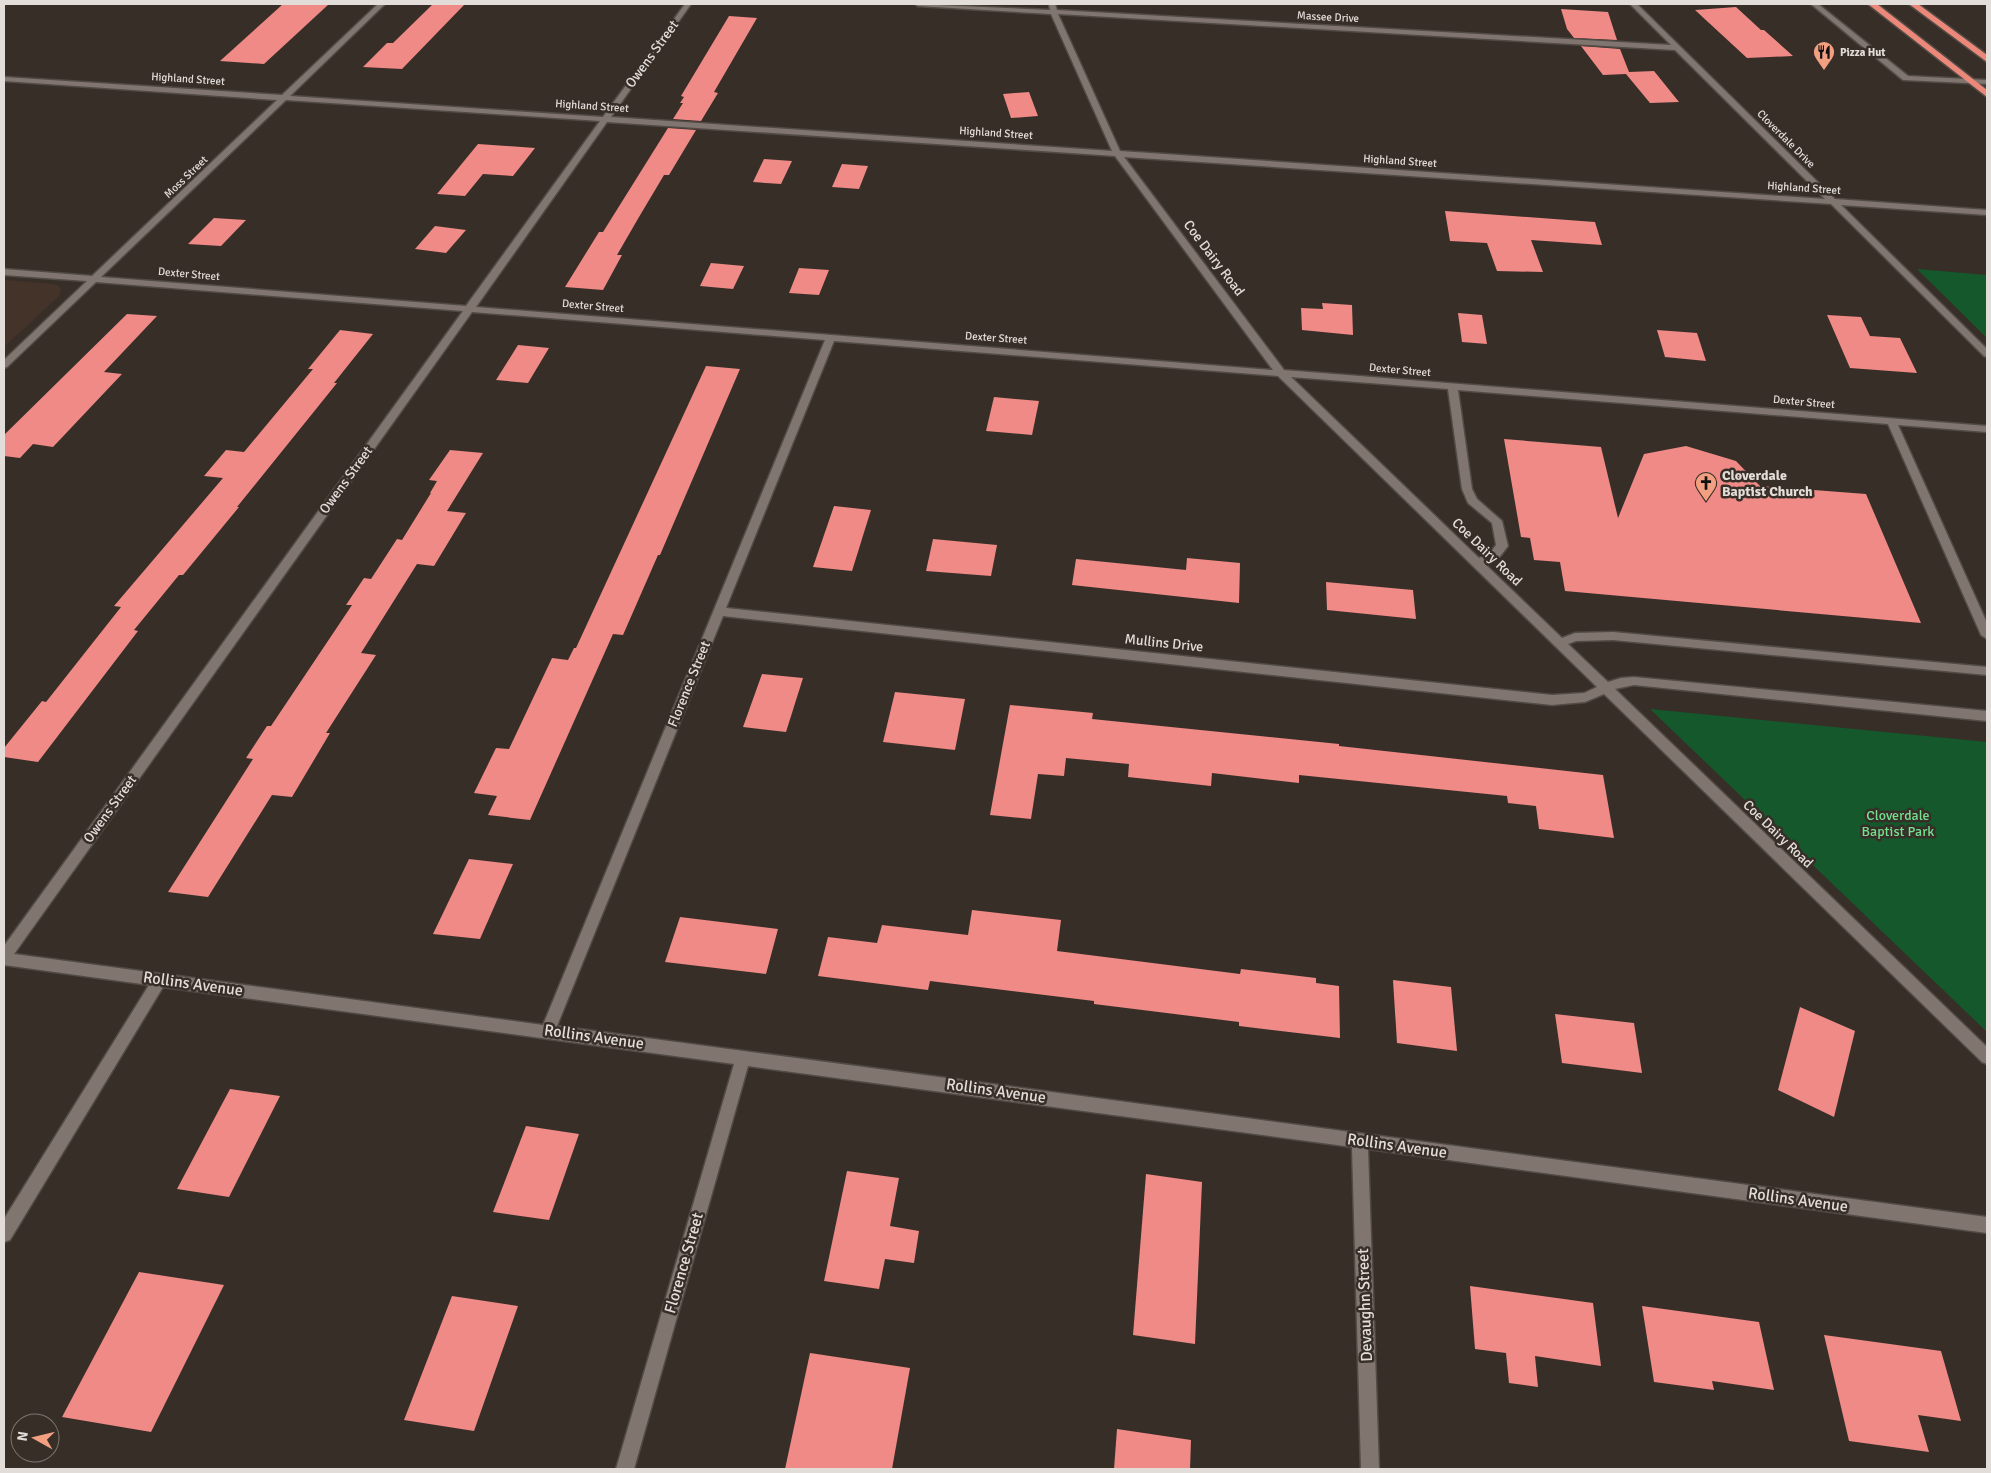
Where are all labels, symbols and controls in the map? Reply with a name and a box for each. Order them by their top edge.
street label: Massee Drive [1297,9,1359,25]
street label: Owens Street [622,17,682,91]
restaurant icon: Pizza Hut [1812,40,1836,71]
place label: Pizza Hut [1840,46,1885,59]
street label: Highland Street [151,70,225,88]
street label: Highland Street [555,97,629,115]
street label: Cloverdale Drive [1754,107,1818,171]
street label: Highland Street [959,124,1033,142]
street label: Highland Street [1363,152,1437,170]
street label: Moss Street [162,153,211,201]
street label: Highland Street [1767,179,1841,197]
street label: Coe Dairy Road [1180,217,1248,299]
street label: Dexter Street [157,265,221,283]
street label: Dexter Street [561,297,625,315]
street label: Dexter Street [965,329,1028,347]
street label: Dexter Street [1368,361,1432,379]
street label: Dexter Street [1772,393,1836,411]
street label: Owens Street [316,443,376,517]
place label: Cloverdale Baptist Church [1722,467,1813,500]
church icon: Cloverdale Baptist Church [1694,471,1718,502]
street label: Coe Dairy Road [1448,514,1526,590]
street label: Mullins Drive [1124,630,1204,656]
street label: Florence Street [664,638,714,729]
street label: Owens Street [80,772,140,846]
street label: Coe Dairy Road [1739,796,1817,872]
park label: Cloverdale Baptist Park [1862,807,1934,840]
street label: Rollins Avenue [142,967,244,1001]
street label: Rollins Avenue [543,1020,645,1054]
street label: Rollins Avenue [945,1074,1047,1108]
street label: Rollins Avenue [1346,1129,1448,1163]
street label: Rollins Avenue [1747,1183,1849,1217]
street label: Florence Street [660,1210,708,1316]
street label: Devaughn Street [1353,1248,1377,1362]
north arrow [10,1413,60,1463]
text: N [14,1430,32,1442]

